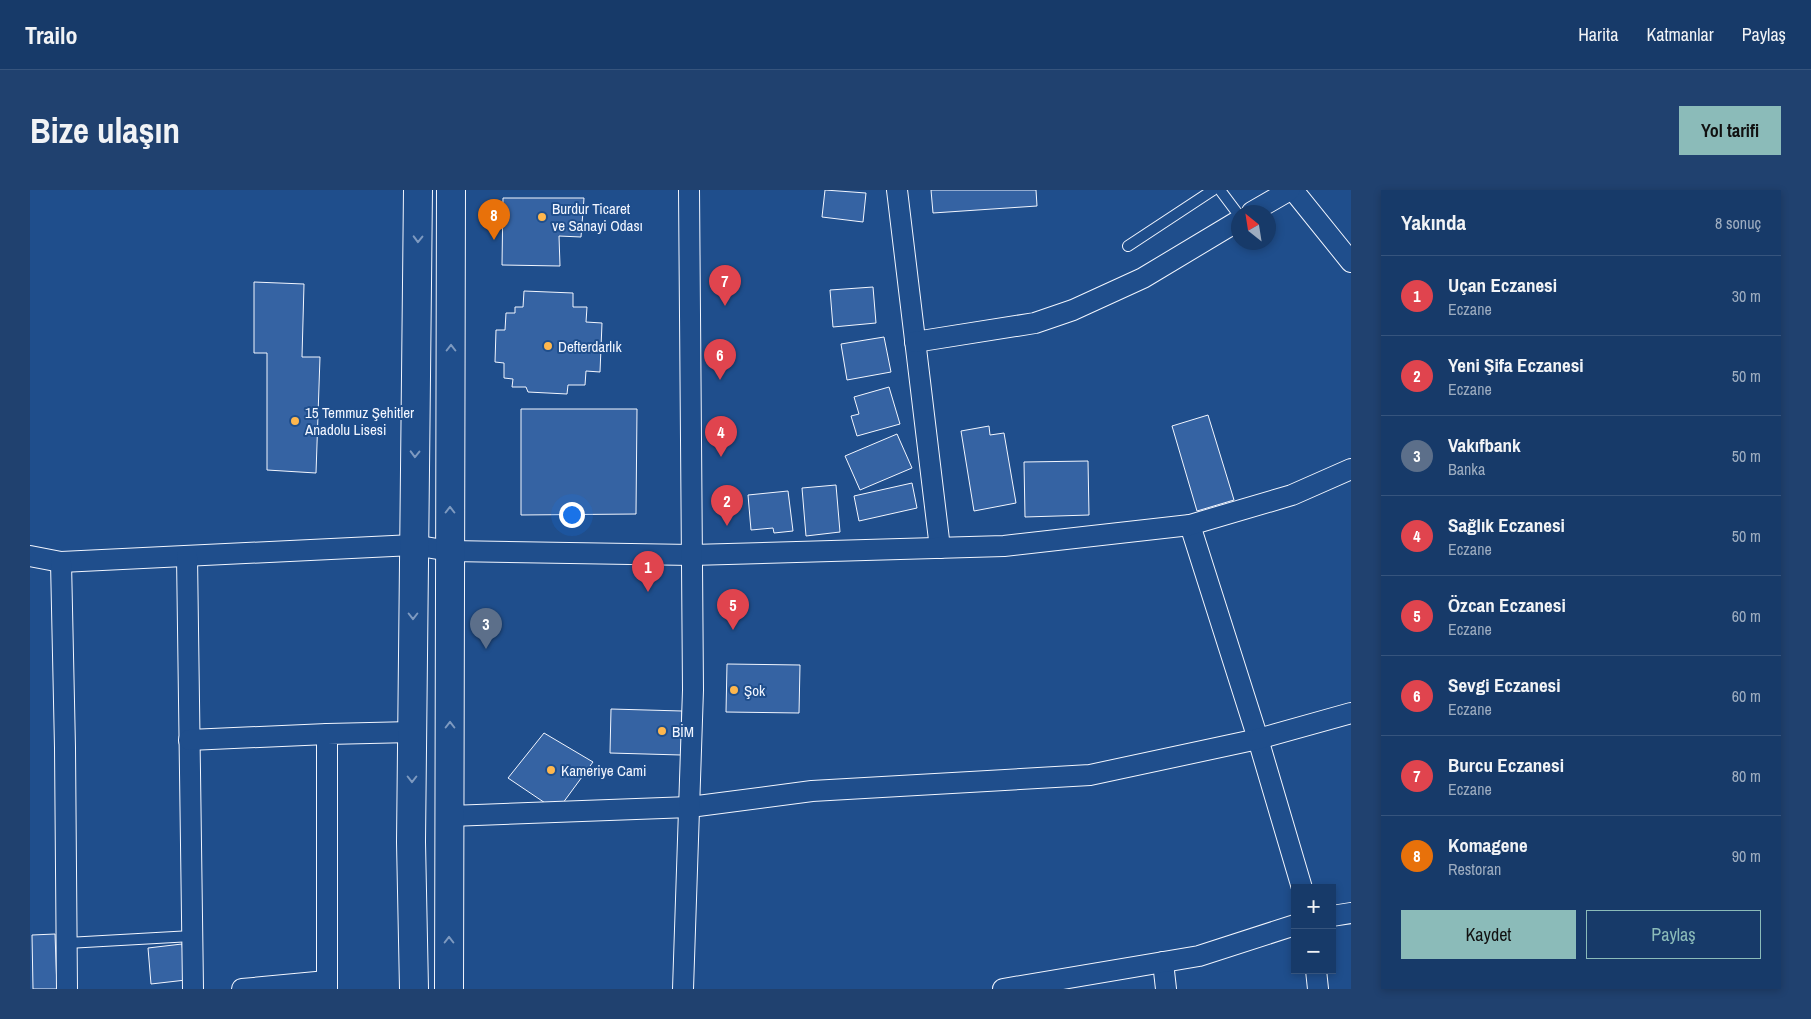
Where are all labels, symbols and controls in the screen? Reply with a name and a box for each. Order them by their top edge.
text: Trailo [25,19,78,51]
text: Harita [1578,22,1618,47]
text: Katmanlar [1646,22,1714,47]
text: Paylaş [1742,22,1786,47]
button: Yol tarifi [1679,106,1781,155]
text: Bize ulaşın [30,107,180,154]
place label: Burdur Ticaret ve Sanayi Odası [552,198,643,236]
pin: 8 [478,199,510,240]
north arrow [1231,205,1276,250]
text: Yakında [1401,208,1466,237]
marker: Burdur Ticaret ve Sanayi Odası [536,211,548,223]
text: 8 sonuç [1715,212,1761,234]
one-way arrow [412,235,423,243]
pin: 7 [709,265,741,306]
text: Uçan Eczanesi [1448,272,1557,298]
text: 1 [1413,285,1421,307]
text: 30 m [1732,285,1761,307]
text: Eczane [1448,298,1492,320]
place label: Defterdarlık [558,336,622,357]
pin: 6 [704,339,736,380]
marker: Defterdarlık [542,340,554,352]
one-way arrow [446,344,456,352]
text: Yeni Şifa Eczanesi [1448,352,1584,378]
text: 2 [1413,365,1421,387]
text: 50 m [1732,365,1761,387]
text: Eczane [1448,378,1492,400]
place label: 15 Temmuz Şehitler Anadolu Lisesi [304,402,414,440]
marker: 15 Temmuz Şehitler Anadolu Lisesi [289,415,301,427]
pin: 4 [705,416,737,457]
text: Vakıfbank [1448,432,1521,458]
text: 3 [1413,445,1421,467]
text: 50 m [1732,445,1761,467]
one-way arrow [410,450,420,458]
text: Banka [1448,458,1485,480]
pin: 2 [711,485,743,526]
your location [559,502,585,528]
one-way arrow [445,506,455,514]
text: Sağlık Eczanesi [1448,512,1565,538]
text: 4 [1413,525,1421,547]
text: 50 m [1732,525,1761,547]
text: Eczane [1448,538,1492,560]
pin: 1 [632,551,664,592]
pin: 5 [717,589,749,630]
text: Özcan Eczanesi [1448,592,1566,618]
text: 5 [1413,605,1421,627]
text: 60 m [1732,605,1761,627]
pin: 3 [470,608,502,649]
one-way arrow [408,612,418,620]
text: Eczane [1448,618,1492,640]
text: Sevgi Eczanesi [1448,672,1561,698]
place label: Şok [744,680,766,701]
marker: Şok [728,684,740,696]
text: 6 [1413,685,1421,707]
text: 60 m [1732,685,1761,707]
text: Eczane [1448,698,1492,720]
one-way arrow [445,721,455,729]
place label: BİM [672,721,694,742]
marker: BİM [656,725,668,737]
text: Burcu Eczanesi [1448,752,1564,778]
place label: Kameriye Cami [561,760,646,781]
marker: Kameriye Cami [545,764,557,776]
text: 7 [1413,765,1421,787]
text: 80 m [1732,765,1761,787]
one-way arrow [407,775,417,783]
text: Eczane [1448,778,1492,800]
text: Komagene [1448,832,1528,858]
text: 8 [1413,845,1421,867]
text: 90 m [1732,845,1761,867]
text: Restoran [1448,858,1501,880]
map controls [1291,884,1336,974]
button: + [1291,884,1336,929]
button: Kaydet [1401,910,1576,959]
button: Paylaş [1586,910,1761,959]
button: − [1291,929,1336,974]
one-way arrow [444,936,454,944]

